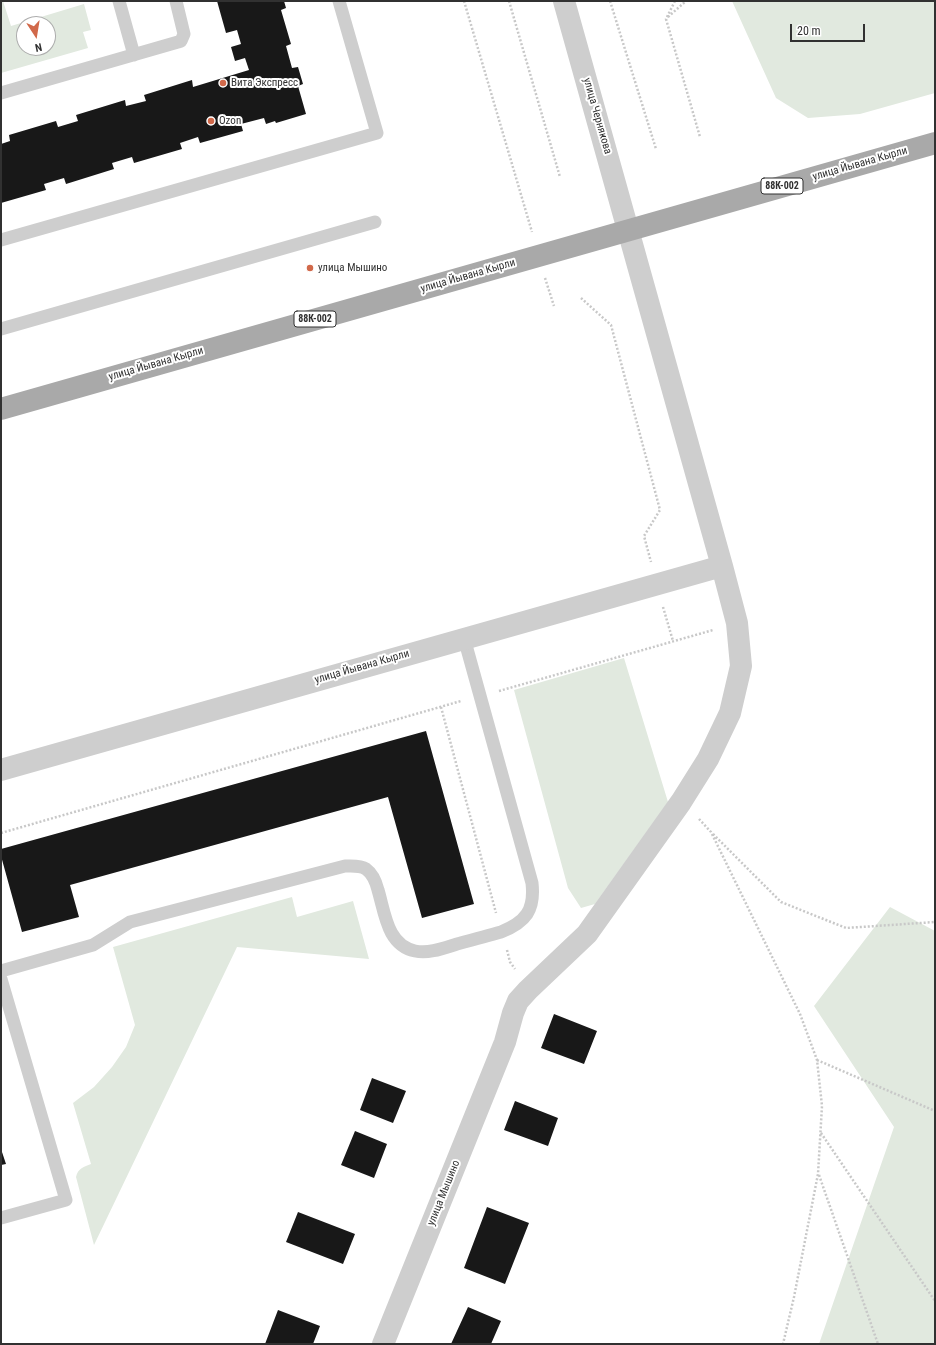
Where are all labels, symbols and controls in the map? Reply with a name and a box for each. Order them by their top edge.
north arrow [16,16,56,56]
scale bar [792,16,867,42]
text: 20 m [797,24,821,38]
text: N [34,40,43,54]
place label: Вита Экспресс [231,76,298,90]
street label: улица Чернякова [580,76,614,156]
marker: Вита Экспресс [218,78,228,88]
place label: Ozon [219,114,241,128]
marker: Ozon [206,116,216,126]
street label: улица Йывана Кырли [811,144,909,184]
road number: 88К-002 [761,178,803,194]
street label: улица Йывана Кырли [419,256,517,296]
place label: улица Мышино [318,261,387,275]
marker: улица Мышино [305,263,315,273]
road number: 88К-002 [294,311,336,327]
street label: улица Йывана Кырли [107,344,205,384]
street label: улица Йывана Кырли [313,647,411,687]
street label: улица Мышино [425,1158,463,1228]

